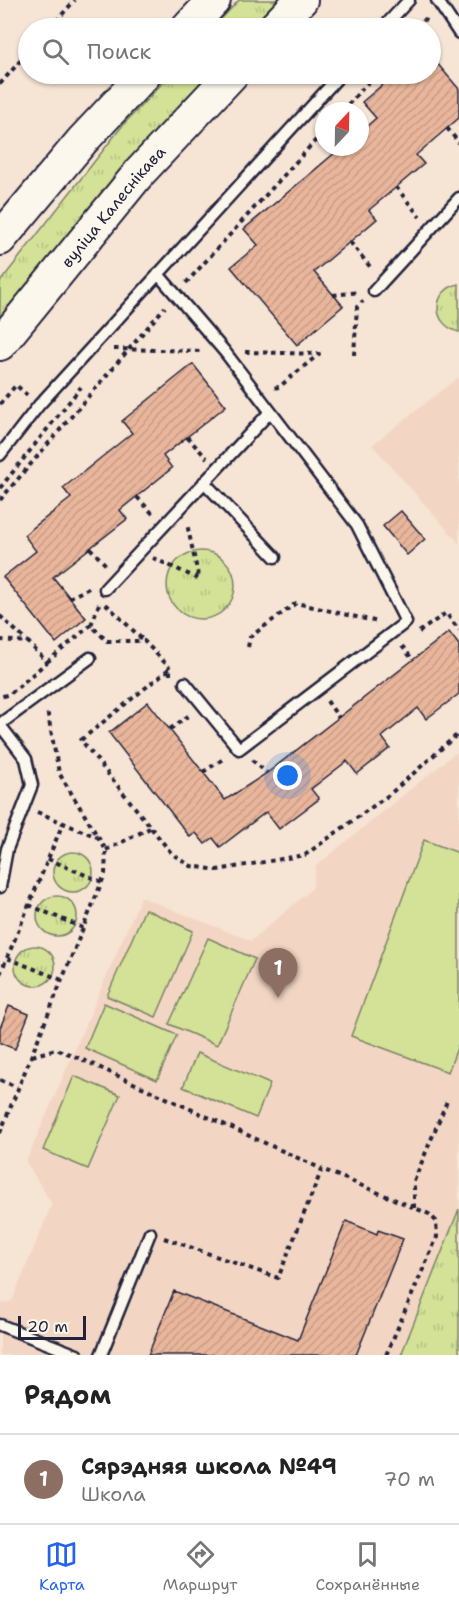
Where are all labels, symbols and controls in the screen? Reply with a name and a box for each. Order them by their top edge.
search box [18,18,441,84]
icon: search [39,35,72,68]
text: Поиск [87,37,151,66]
north arrow [315,102,369,156]
street label: вуліца Калеснікава [56,141,170,272]
your location [273,761,302,790]
pin: 1 [258,948,298,998]
scale bar [18,1313,86,1340]
text: 20 m [27,1316,68,1337]
text: Рядом [24,1377,111,1412]
text: Сярэдняя школа №49 [81,1452,337,1481]
text: 1 [39,1466,48,1492]
text: 70 m [383,1466,435,1492]
text: Школа [81,1481,146,1507]
tab: Карта [39,1538,85,1595]
tab: Маршрут [163,1538,237,1595]
tab: Сохранённые [315,1538,420,1595]

